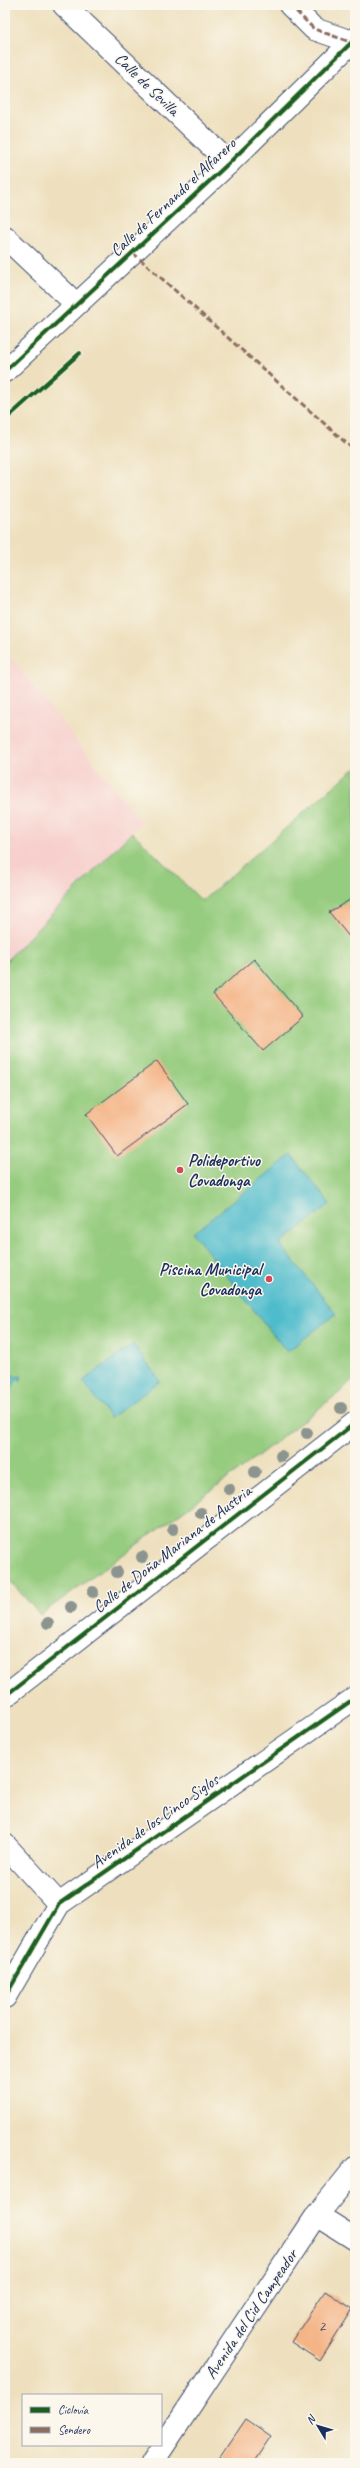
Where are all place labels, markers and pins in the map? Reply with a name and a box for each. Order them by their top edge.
place label: Polideportivo Covadonga [188,1150,262,1191]
marker: Polideportivo Covadonga [175,1165,185,1175]
place label: Piscina Municipal Covadonga [159,1259,265,1300]
marker: Piscina Municipal Covadonga [264,1274,274,1284]

